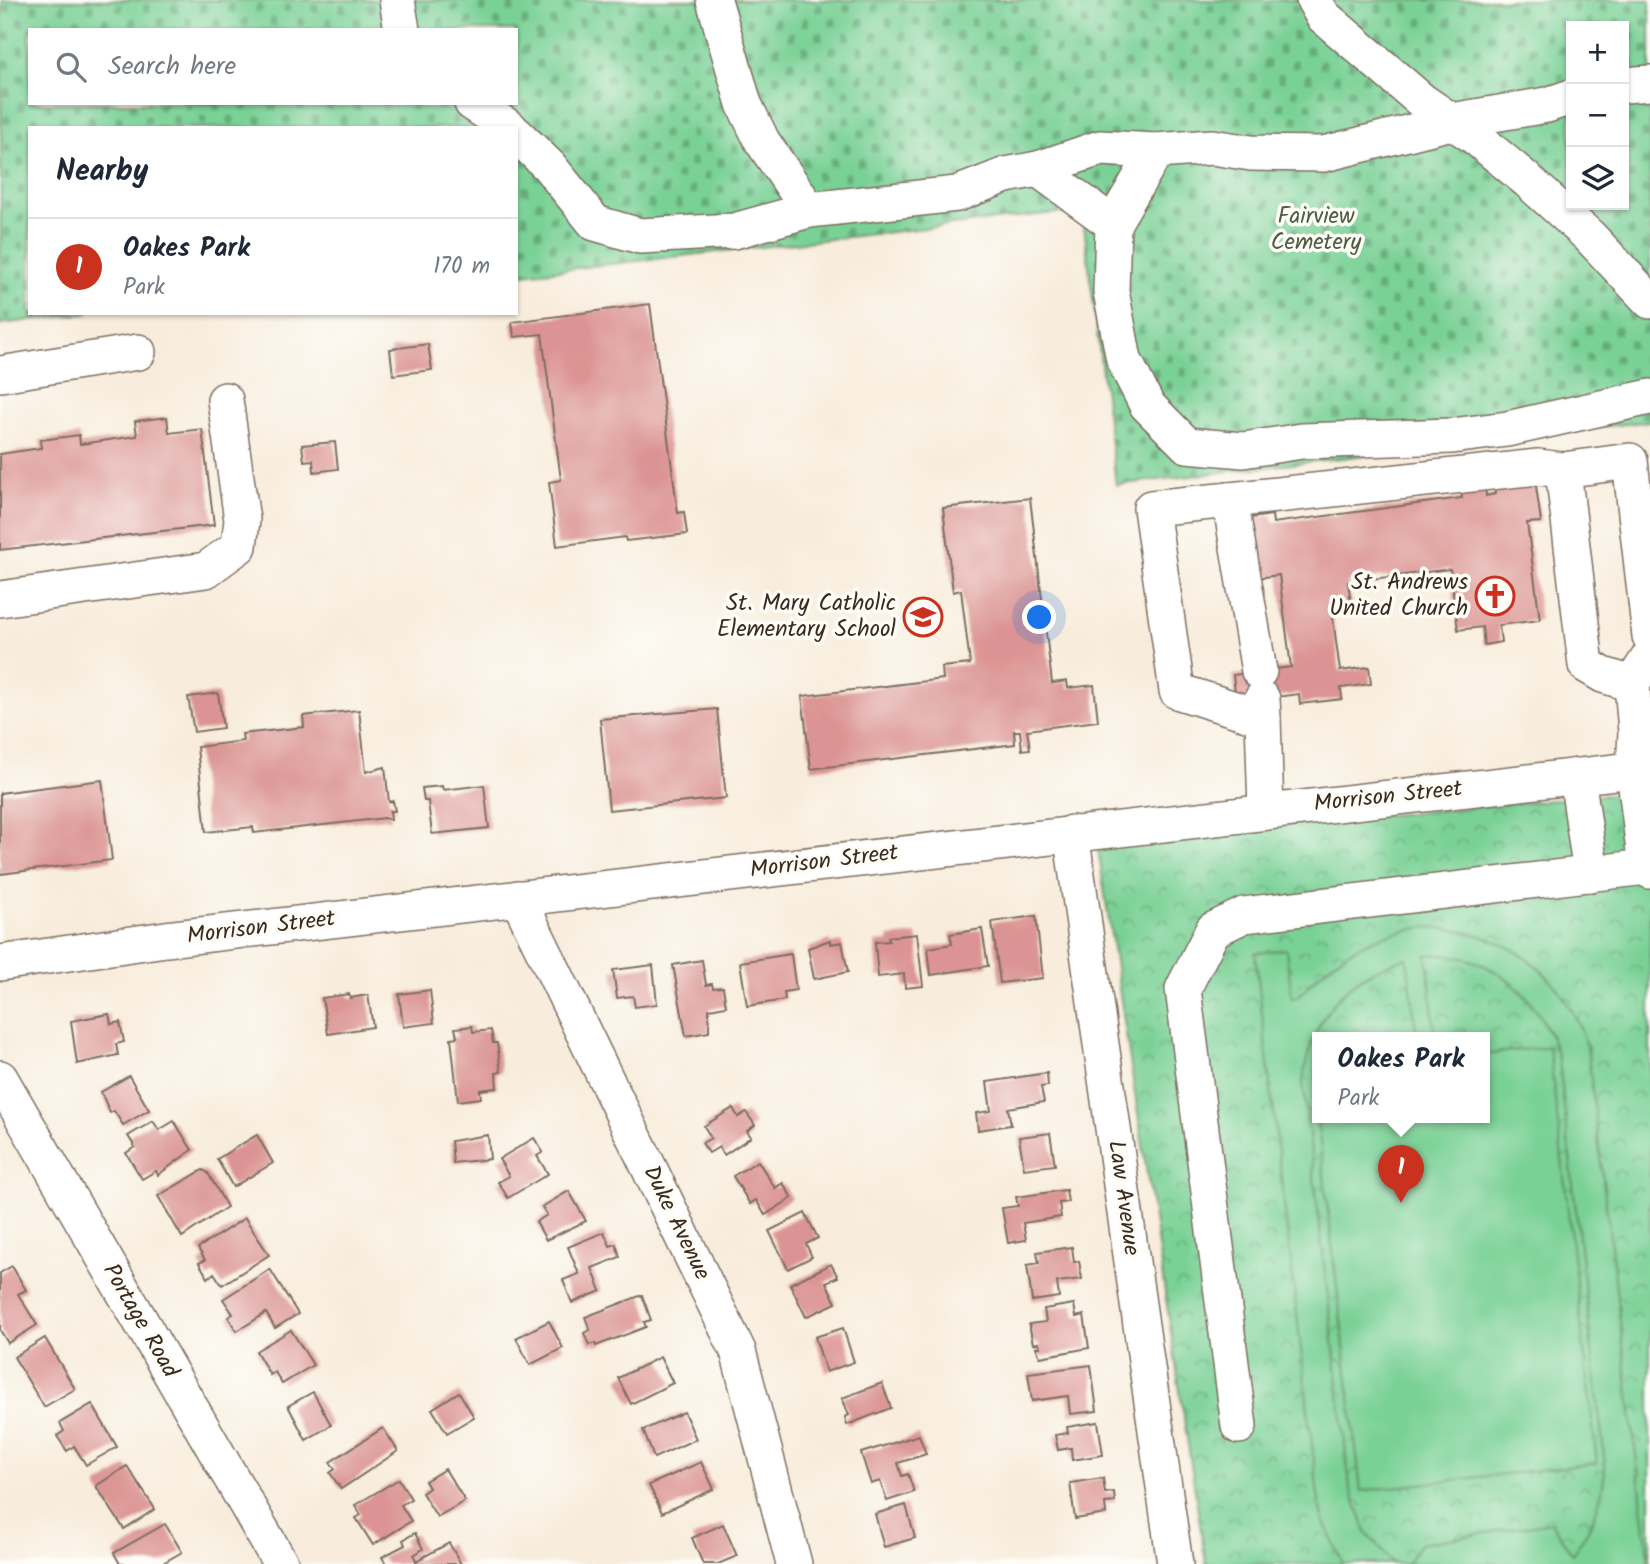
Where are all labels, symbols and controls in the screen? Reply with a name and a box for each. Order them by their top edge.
map controls [1566,21,1629,210]
button: + [1566,21,1629,84]
search box [28,28,518,105]
text: Search here [108,46,236,88]
icon: search [52,48,90,86]
button: − [1566,84,1629,147]
button: layers [1566,147,1629,210]
text: Nearby [56,148,148,196]
park label: Fairview Cemetery [1271,199,1361,261]
text: Oakes Park [123,228,250,270]
text: 1 [76,249,82,285]
text: 170 m [433,249,490,285]
text: Park [123,270,165,306]
place label: St. Andrews United Church [1329,565,1468,627]
church icon: St. Andrews United Church [1474,575,1516,617]
place label: St. Mary Catholic Elementary School [717,586,896,648]
school or university icon: St. Mary Catholic Elementary School [902,596,944,638]
your location [1022,600,1056,634]
street label: Morrison Street [1312,771,1465,823]
street label: Morrison Street [748,835,901,889]
street label: Morrison Street [185,901,338,955]
popup [1312,1032,1490,1123]
text: Oakes Park [1338,1039,1464,1081]
text: Park [1338,1081,1379,1117]
street label: Law Avenue [1097,1138,1149,1258]
pin: 1 [1378,1145,1424,1203]
street label: Duke Avenue [633,1159,719,1287]
street label: Portage Road [93,1257,188,1385]

